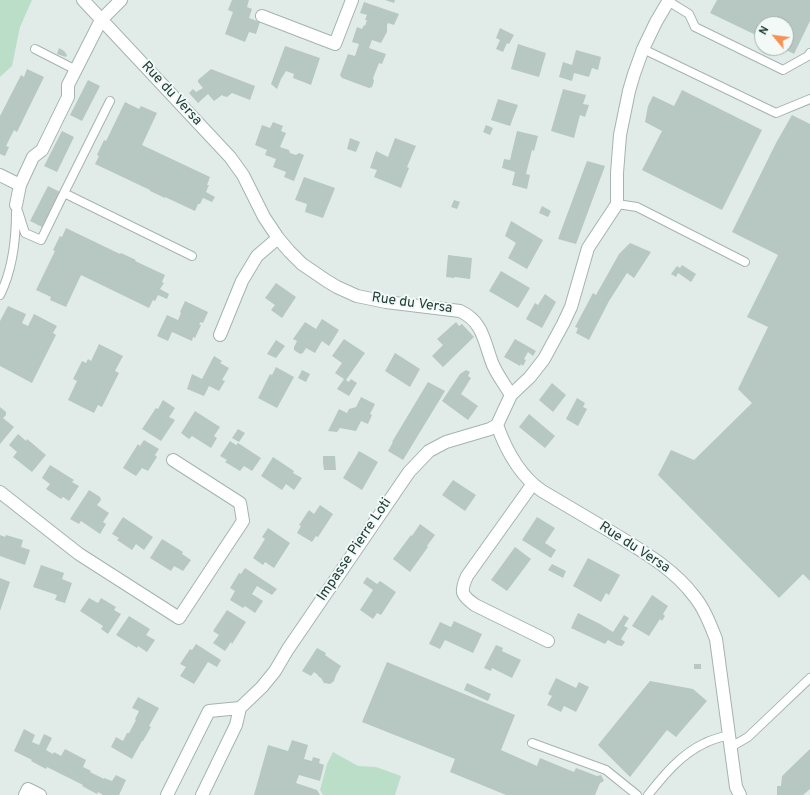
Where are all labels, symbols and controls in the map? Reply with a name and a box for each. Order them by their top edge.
north arrow [754,16,794,56]
text: N [756,24,772,38]
street label: Rue du Versa [137,59,205,129]
street label: Rue du Versa [371,290,453,318]
street label: Impasse Pierre Loti [314,495,396,605]
street label: Rue du Versa [595,519,673,577]

